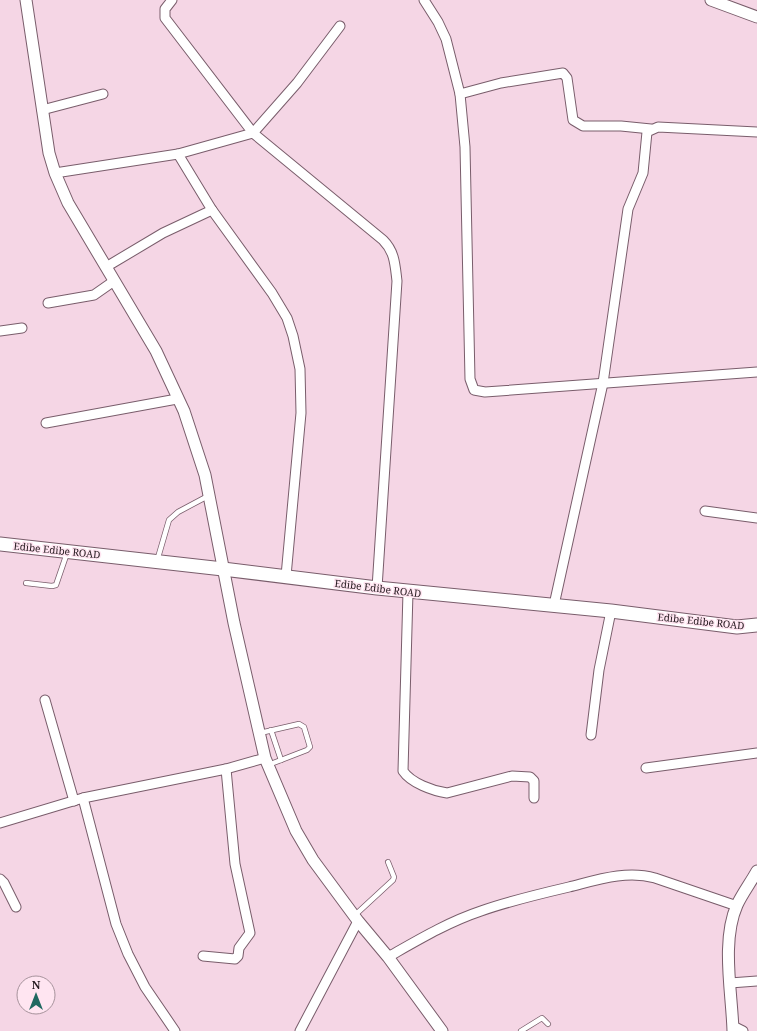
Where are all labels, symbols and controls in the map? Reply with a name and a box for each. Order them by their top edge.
street label: Edibe Edibe ROAD [13,538,101,562]
street label: Edibe Edibe ROAD [334,576,422,600]
street label: Edibe Edibe ROAD [657,609,745,633]
north arrow [16,975,56,1015]
text: N [32,977,41,992]

